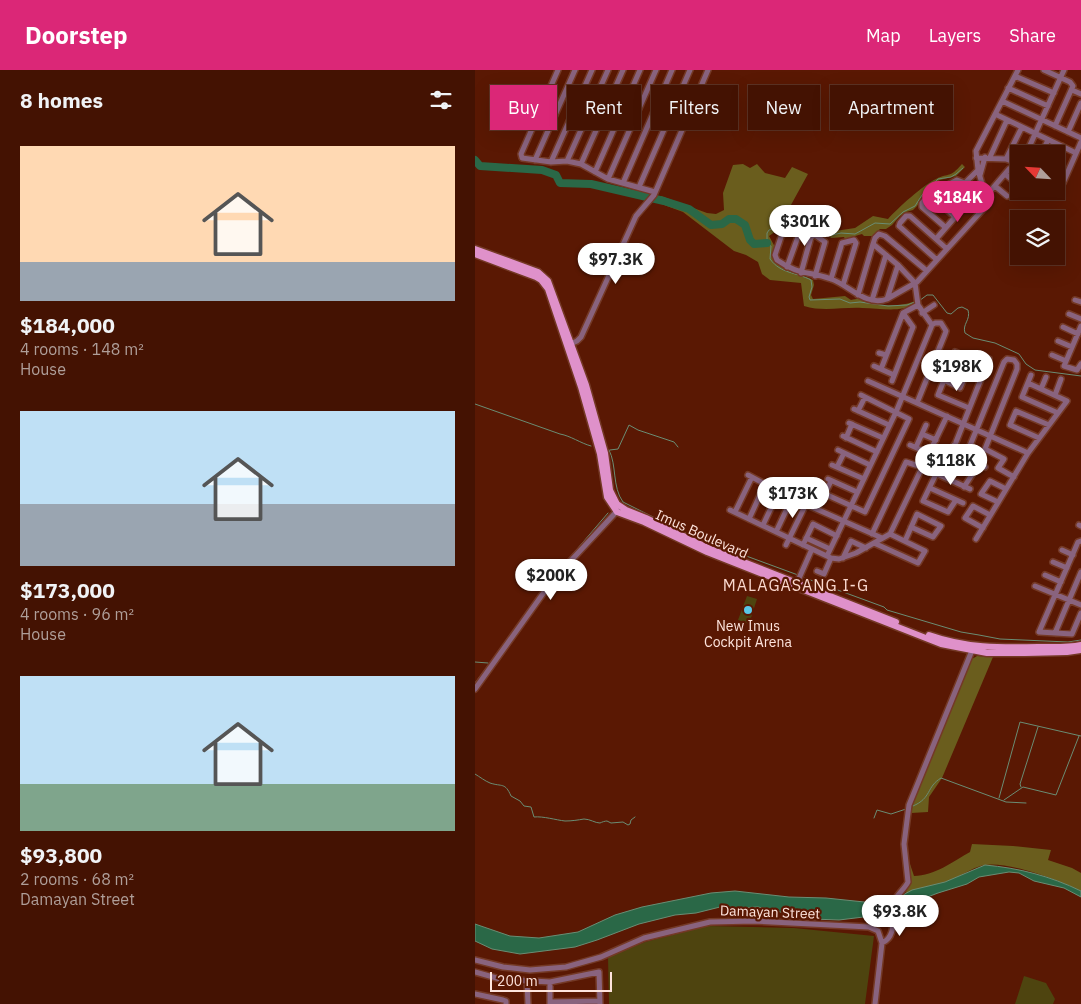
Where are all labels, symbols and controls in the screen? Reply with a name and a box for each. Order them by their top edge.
text: Doorstep [25,19,128,51]
text: Map [866,24,901,47]
text: Layers [929,24,981,47]
text: Share [1009,24,1056,47]
chip: Buy [490,85,557,130]
chip: Rent [567,85,641,130]
chip: Filters [651,85,738,130]
chip: New [748,85,820,130]
chip: Apartment [830,85,953,130]
text: 8 homes [20,86,103,114]
icon: filters [427,86,455,114]
north arrow [1010,145,1065,200]
map controls [1010,145,1065,265]
icon: home [193,179,283,269]
pin: $184K [923,180,993,223]
text: $184K [933,187,983,207]
pin: $301K [770,204,840,247]
button: layers [1010,210,1065,265]
text: $301K [780,211,830,231]
pin: $97.3K [575,242,657,285]
text: $97.3K [589,249,643,269]
text: $184,000 [20,311,115,339]
text: 4 rooms · 148 m² [20,339,144,359]
pin: $198K [922,350,992,392]
text: $198K [932,356,982,376]
text: House [20,359,66,379]
icon: home [193,444,283,534]
pin: $118K [916,444,986,486]
text: $118K [926,450,976,470]
pin: $173K [758,476,828,519]
text: $173K [768,483,818,503]
street label: Imus Boulevard [653,506,751,562]
pin: $200K [516,558,586,601]
text: $200K [526,565,576,585]
district label: MALAGASANG I-G [723,575,869,595]
text: $173,000 [20,576,115,604]
text: 4 rooms · 96 m² [20,604,134,624]
marker: New Imus Cockpit Arena [742,604,754,616]
place label: New Imus Cockpit Arena [704,617,792,651]
text: House [20,624,66,644]
icon: home [193,709,283,799]
text: $93,800 [20,841,102,869]
text: 2 rooms · 68 m² [20,869,134,889]
text: Damayan Street [20,889,135,909]
pin: $93.8K [859,894,941,937]
street label: Damayan Street [720,901,821,923]
text: $93.8K [873,901,927,921]
scale bar [490,969,613,992]
text: 200 m [497,972,538,990]

